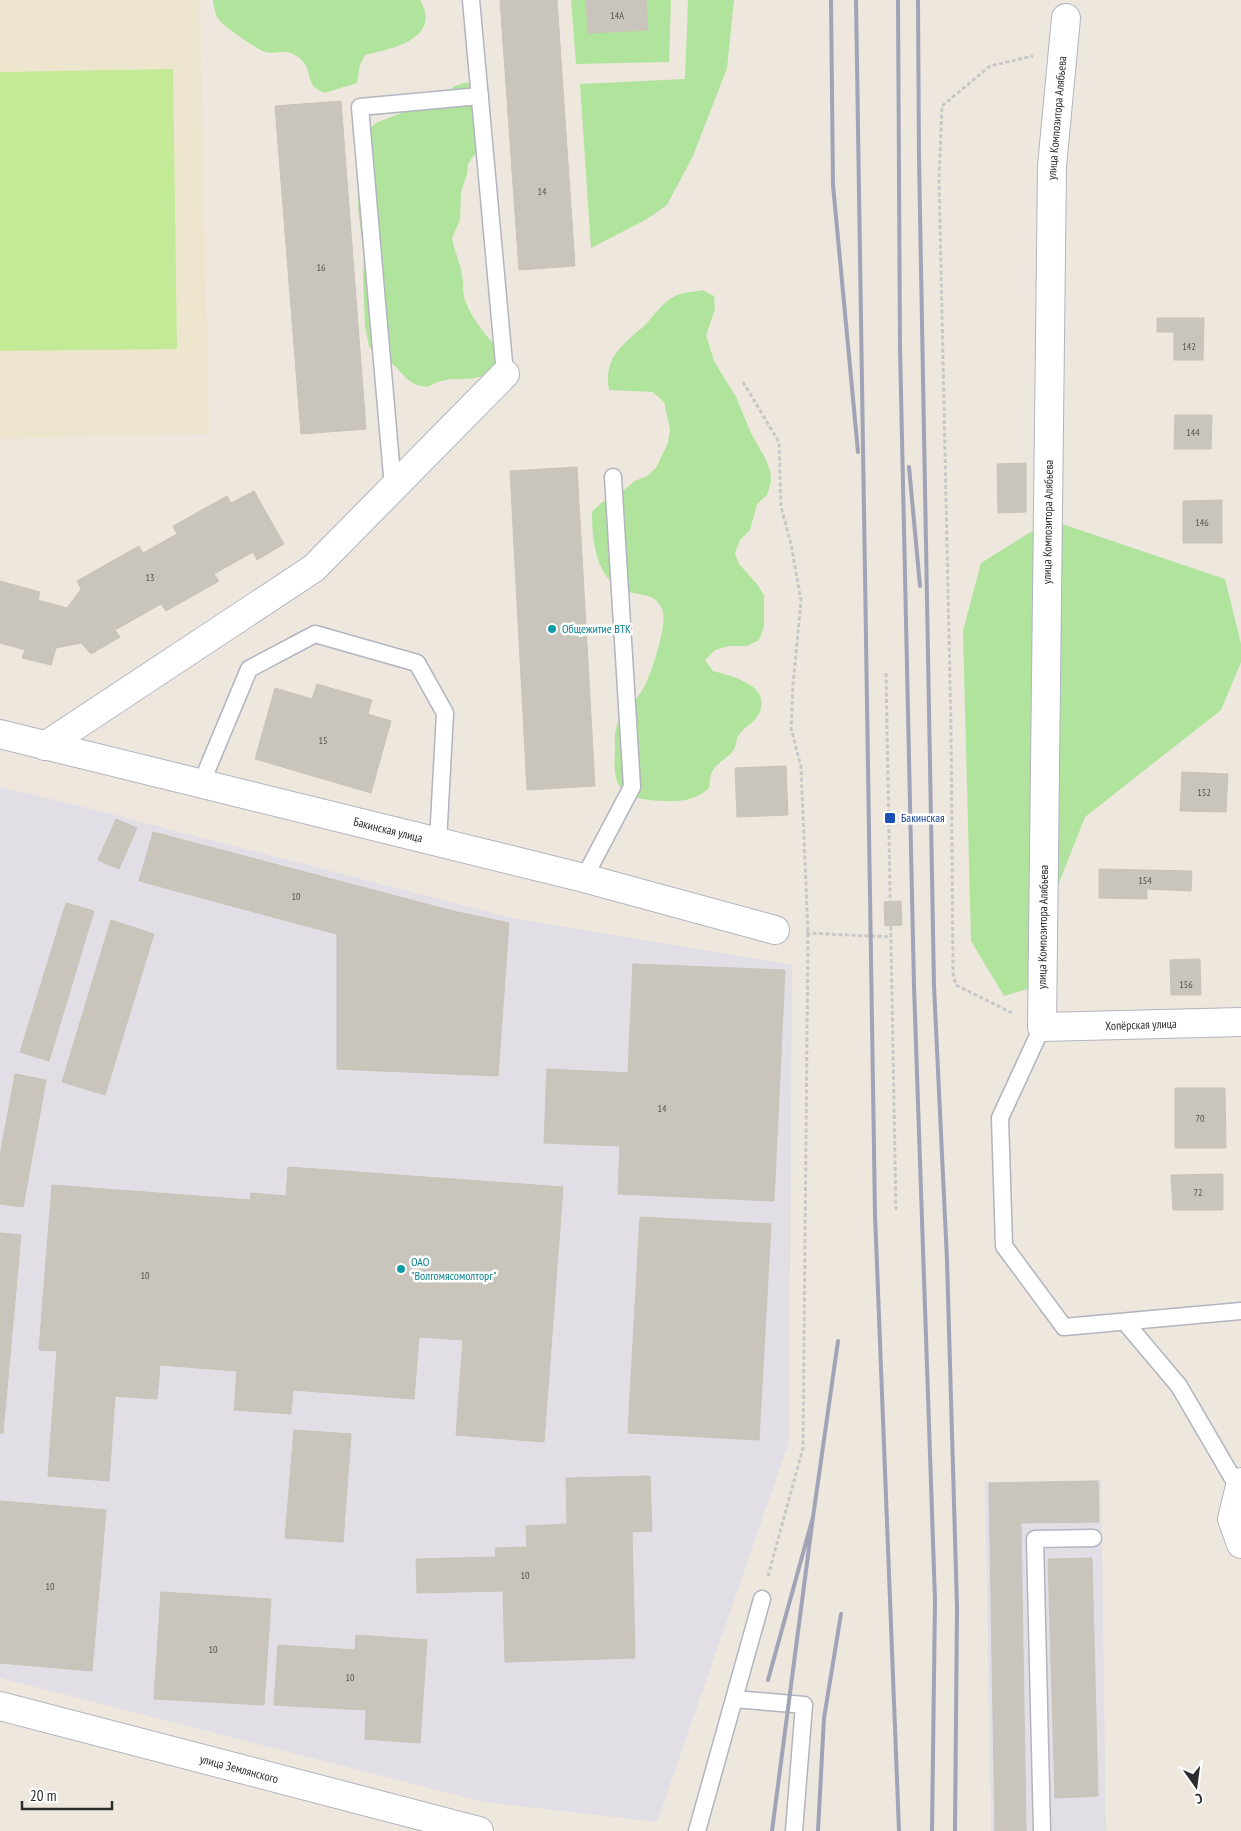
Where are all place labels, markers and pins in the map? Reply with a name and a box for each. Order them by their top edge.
place label: Общежитие ВТК [562,621,631,636]
marker: Общежитие ВТК [546,623,558,635]
place label: Бакинская [901,810,945,825]
marker: Бакинская [883,811,897,825]
place label: ОАО "Волгомясомолторг" [411,1254,496,1283]
marker: ОАО "Волгомясомолторг" [395,1263,407,1275]

